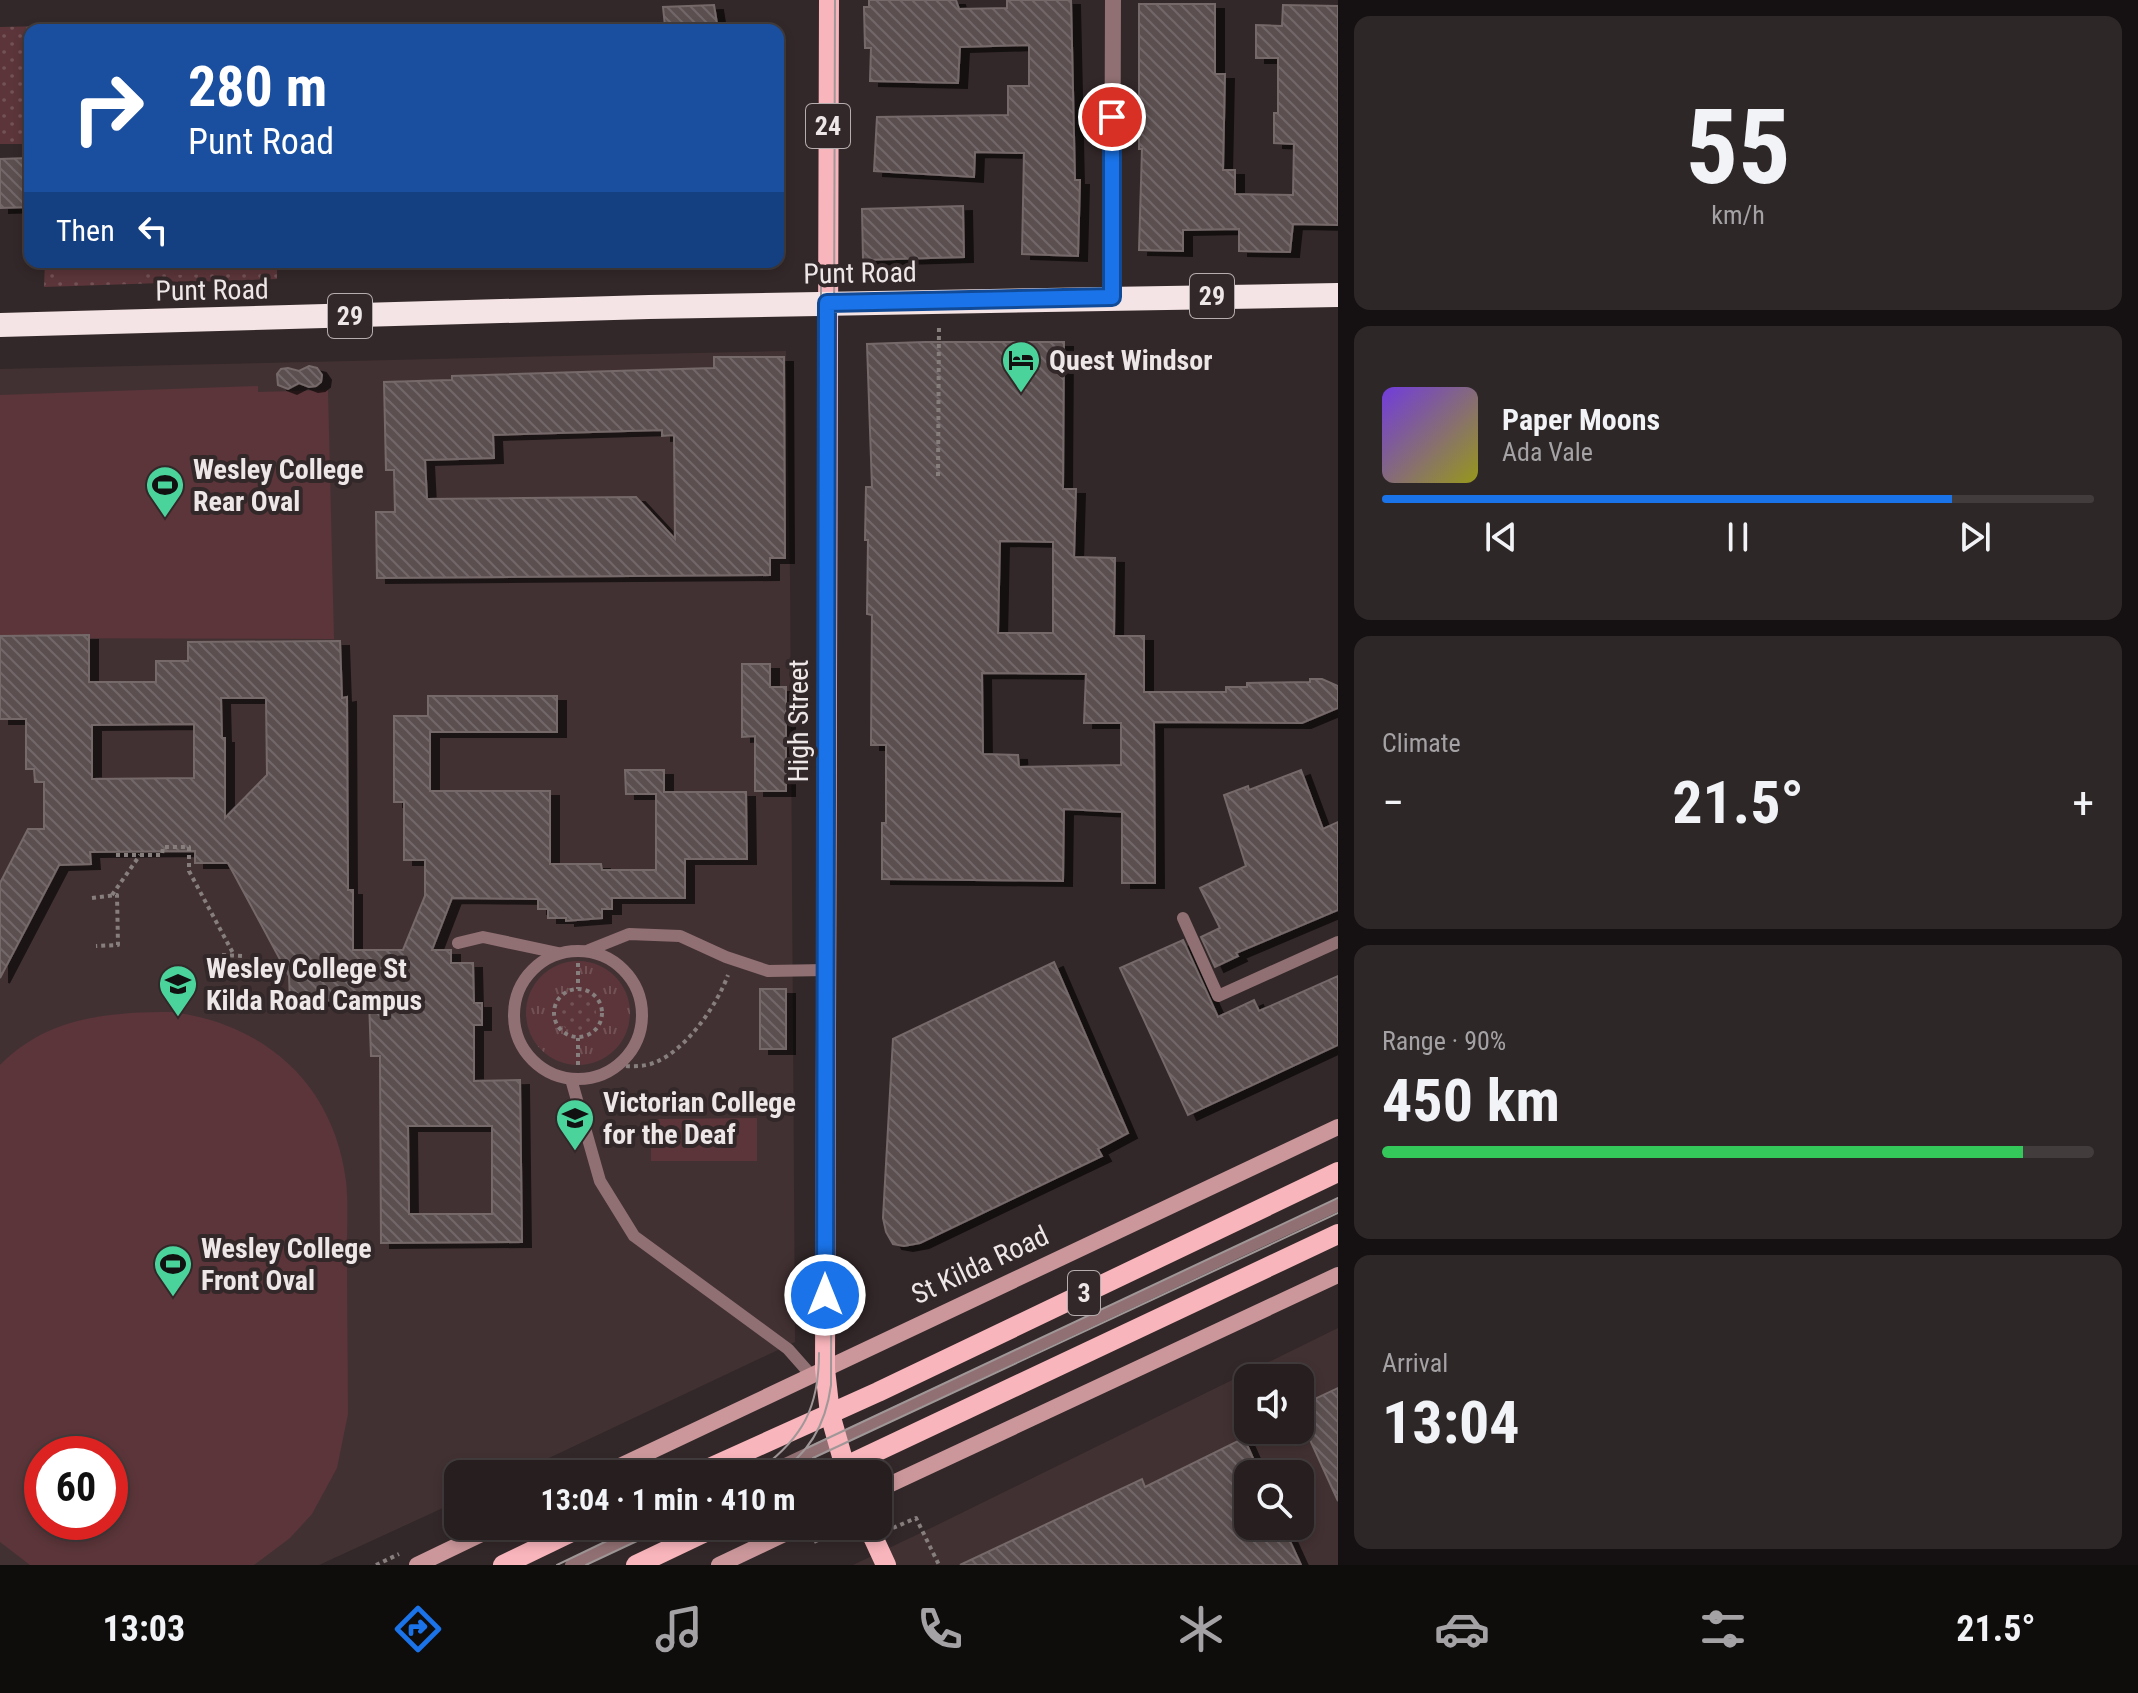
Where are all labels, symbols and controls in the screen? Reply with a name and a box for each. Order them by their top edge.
text: 280 m [188,54,327,120]
icon: right [56,56,160,160]
pin [1078,83,1146,151]
text: 55 [1685,87,1791,208]
icon: arrive [1090,95,1134,139]
road number: 24 [806,104,850,148]
text: Punt Road [188,121,334,163]
text: km/h [1711,200,1765,230]
icon: left [131,208,175,252]
text: Then [56,213,115,248]
street label: Punt Road [803,256,917,290]
street label: Punt Road [155,273,269,307]
road number: 29 [1190,274,1234,318]
road number: 29 [328,294,372,338]
hotel icon: Quest Windsor [1000,339,1042,394]
place label: Quest Windsor [1049,344,1212,377]
text: Paper Moons [1502,402,1660,437]
text: Ada Vale [1502,437,1593,467]
place label: Wesley College Rear Oval [193,453,364,518]
sports icon: Wesley College Rear Oval [144,464,186,519]
icon: previous [1479,515,1523,559]
icon: pause [1716,515,1760,559]
icon: next [1953,515,1997,559]
street label: High Street [782,659,815,783]
text: Climate [1382,728,1461,758]
text: 21.5° [1672,767,1804,838]
text: − [1382,777,1404,829]
text: + [2072,777,2094,829]
place label: Wesley College St Kilda Road Campus [206,952,422,1017]
school or university icon: Wesley College St Kilda Road Campus [157,963,199,1018]
text: Range · 90% [1382,1026,1506,1056]
text: 450 km [1382,1065,1560,1136]
place label: Victorian College for the Deaf [603,1086,796,1151]
school or university icon: Victorian College for the Deaf [554,1097,596,1152]
street label: St Kilda Road [906,1219,1054,1311]
place label: Wesley College Front Oval [201,1232,372,1297]
sports icon: Wesley College Front Oval [152,1243,194,1298]
position arrow [783,1253,867,1337]
road number: 3 [1068,1271,1100,1315]
text: Arrival [1382,1348,1448,1378]
map controls [1234,1364,1314,1540]
button: sound [1234,1364,1314,1444]
text: 13:04 [1382,1387,1520,1458]
speed limit sign: 60 [24,1436,128,1540]
button: search [1234,1460,1314,1540]
text: 13:04 · 1 min · 410 m [541,1482,795,1517]
icon: directions [390,1601,446,1657]
icon: music [651,1601,707,1657]
icon: phone [912,1601,968,1657]
icon: climate [1173,1601,1229,1657]
icon: car [1434,1601,1490,1657]
icon: filters [1695,1601,1751,1657]
text: 13:03 [103,1608,185,1650]
text: 21.5° [1956,1608,2035,1650]

